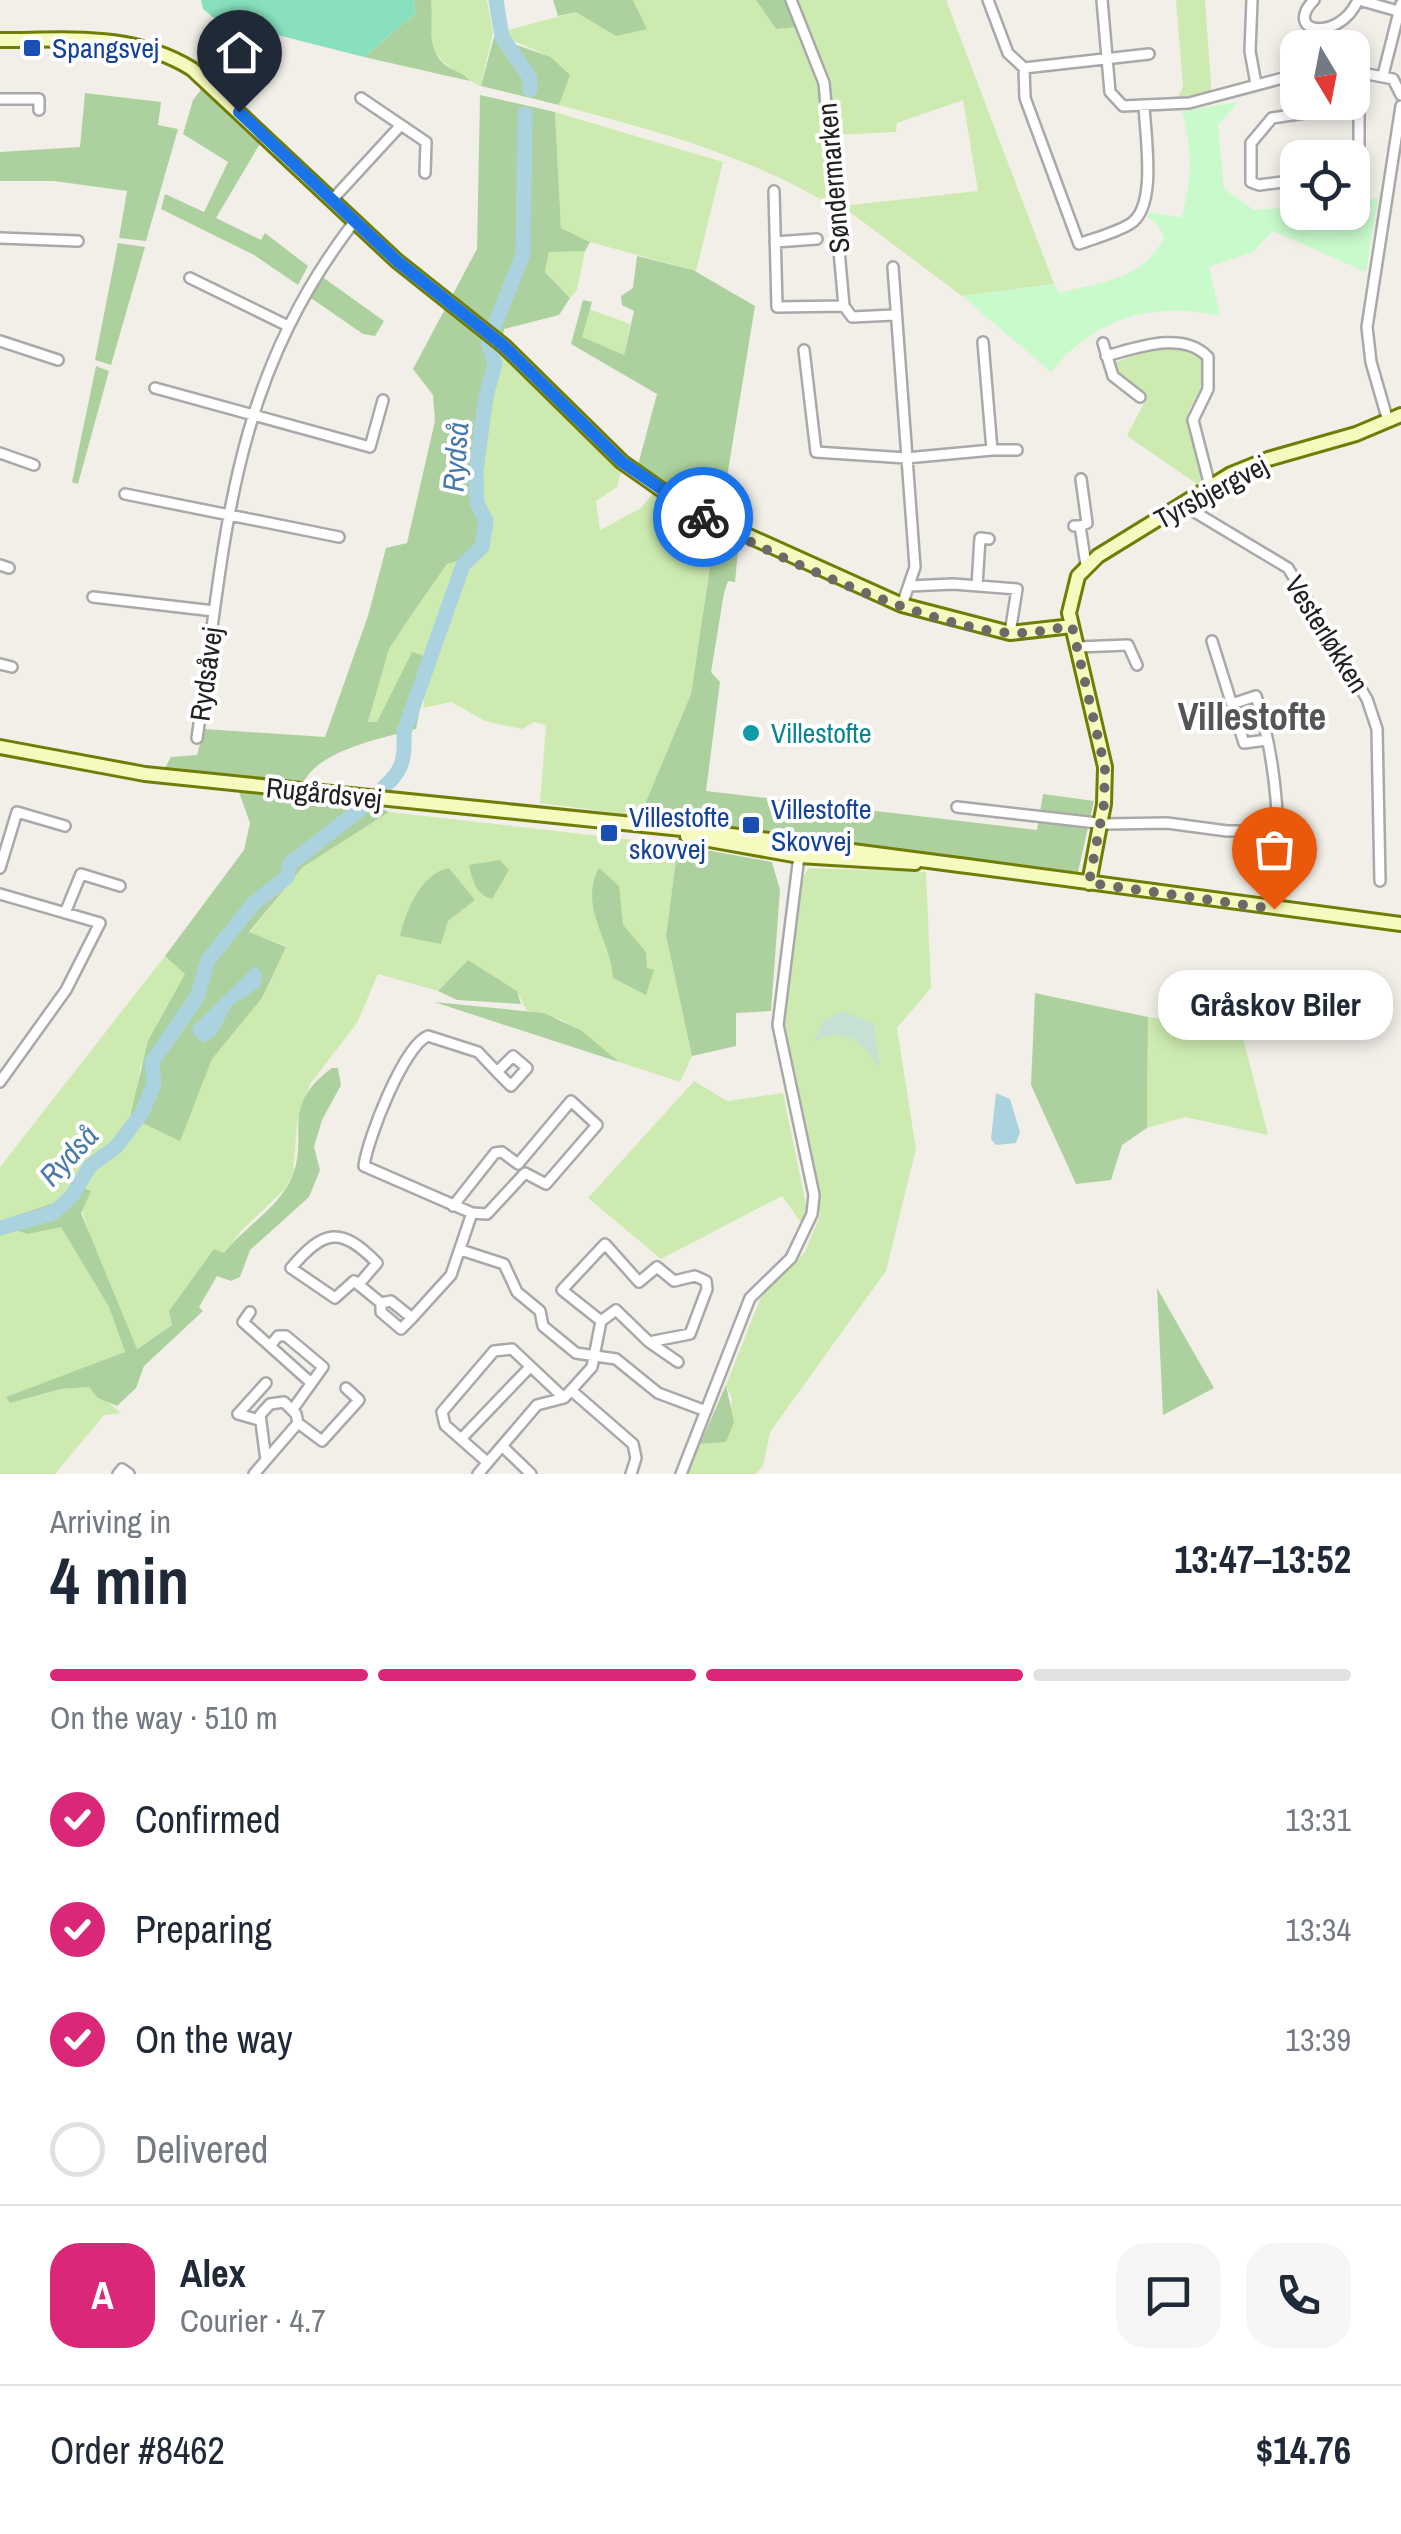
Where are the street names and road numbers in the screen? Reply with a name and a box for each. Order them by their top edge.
street label: Søndermarken [808,101,858,255]
street label: Tyrsbjergvej [1147,446,1275,538]
street label: Vesterløkken [1276,568,1378,700]
street label: Rydsåvej [181,625,231,723]
street label: Rugårdsvej [264,768,384,818]

